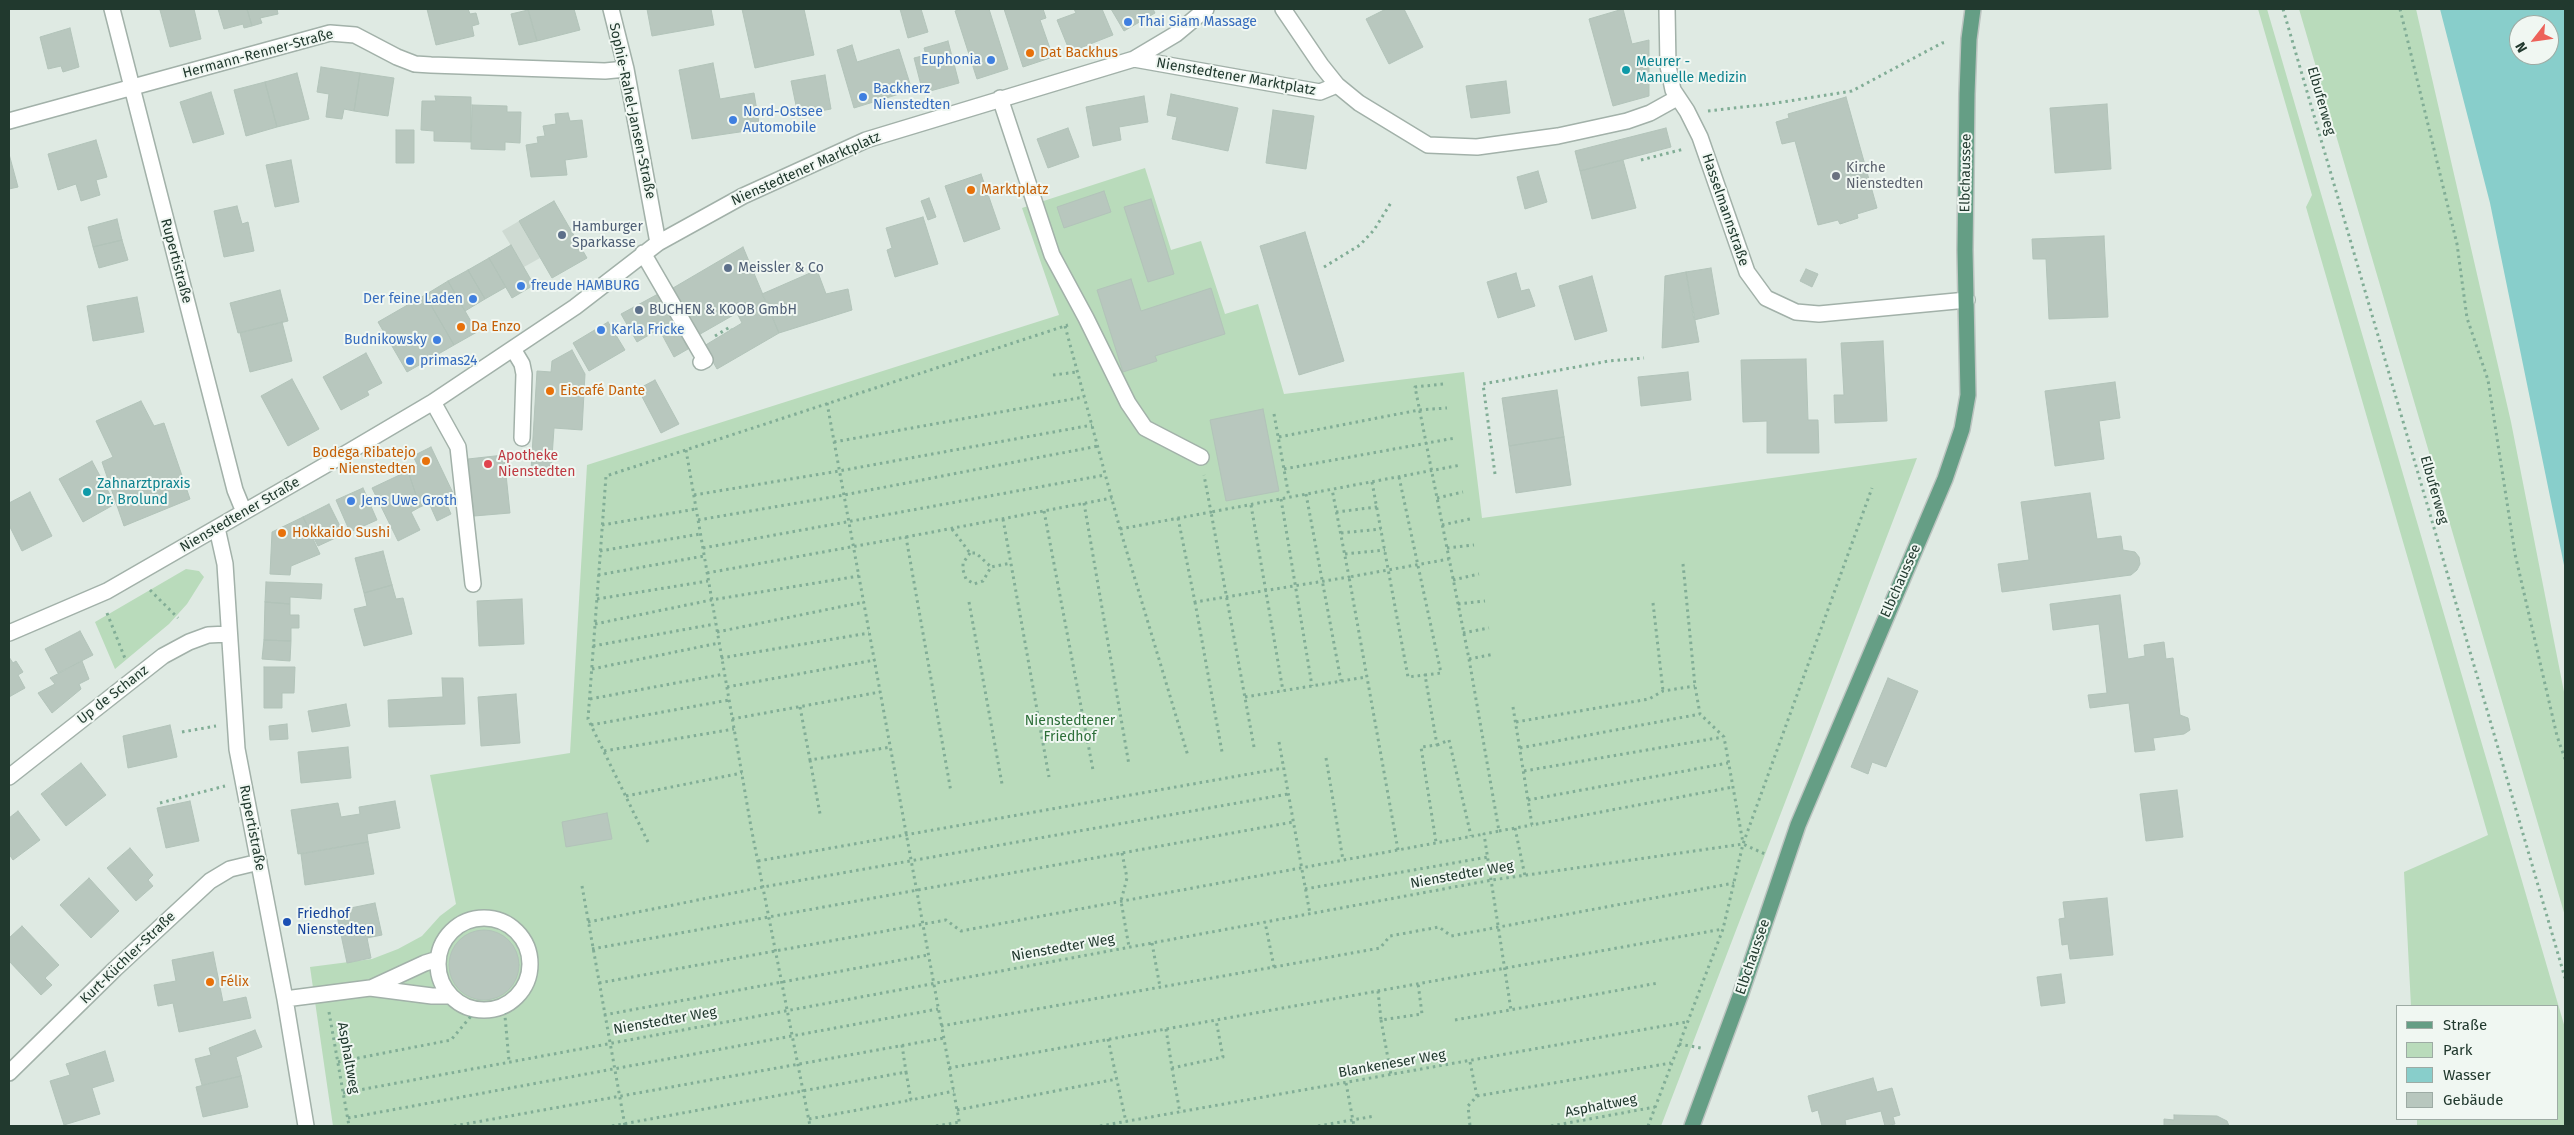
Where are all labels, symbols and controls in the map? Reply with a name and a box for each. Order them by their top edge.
place label: Thai Siam Massage [1138,14,1257,30]
north arrow [2509,15,2559,65]
marker: Thai Siam Massage [1122,16,1134,28]
street label: Sophie-Rahel-Jansen-Straße [605,21,659,201]
street label: Hermann-Renner-Straße [181,26,335,82]
text: N [2512,39,2531,56]
place label: Dat Backhus [1040,45,1118,61]
marker: Dat Backhus [1024,47,1036,59]
place label: Euphonia [921,52,981,68]
marker: Euphonia [985,54,997,66]
place label: Meurer - Manuelle Medizin [1636,54,1747,86]
street label: Nienstedtener Marktplatz [1155,55,1317,99]
marker: Meurer - Manuelle Medizin [1620,64,1632,76]
street label: Elbuferweg [2303,65,2339,137]
place label: Backherz Nienstedten [873,81,950,114]
marker: Backherz Nienstedten [857,91,869,103]
place label: Nord-Ostsee Automobile [743,104,823,136]
marker: Nord-Ostsee Automobile [727,114,739,126]
street label: Nienstedtener Marktplatz [729,128,883,210]
street label: Elbchaussee [1957,134,1975,212]
street label: Hasselmannstraße [1698,152,1752,268]
place label: Kirche Nienstedten [1846,160,1923,192]
marker: Kirche Nienstedten [1830,170,1842,182]
place label: Marktplatz [981,182,1048,198]
marker: Marktplatz [965,184,977,196]
street label: Rupertistraße [157,217,195,305]
place label: Hamburger Sparkasse [572,219,643,252]
marker: Hamburger Sparkasse [556,229,568,241]
place label: Meissler & Co [738,260,824,276]
marker: Meissler & Co [722,262,734,274]
place label: freude HAMBURG [531,278,640,294]
marker: freude HAMBURG [515,280,527,292]
place label: Der feine Laden [363,291,463,307]
marker: Der feine Laden [467,293,479,305]
place label: BUCHEN & KOOB GmbH [649,302,797,318]
marker: BUCHEN & KOOB GmbH [633,304,645,316]
place label: Da Enzo [471,319,521,335]
marker: Da Enzo [455,321,467,333]
place label: Karla Fricke [611,322,685,338]
marker: Karla Fricke [595,324,607,336]
place label: Budnikowsky [344,332,427,348]
marker: Budnikowsky [431,334,443,346]
place label: primas24 [420,353,478,369]
marker: primas24 [404,355,416,367]
place label: Eiscafé Dante [560,383,645,399]
marker: Eiscafé Dante [544,385,556,397]
place label: Bodega Ribatejo - Nienstedten [312,445,416,478]
place label: Apotheke Nienstedten [498,448,575,481]
street label: Elbuferweg [2416,454,2452,526]
marker: Bodega Ribatejo - Nienstedten [420,455,432,467]
marker: Apotheke Nienstedten [482,458,494,470]
street label: Nienstedtener Straße [177,474,303,556]
place label: Zahnarztpraxis Dr. Brolund [97,476,190,508]
marker: Zahnarztpraxis Dr. Brolund [81,486,93,498]
place label: Jens Uwe Groth [361,493,457,509]
marker: Jens Uwe Groth [345,495,357,507]
place label: Hokkaido Sushi [292,525,390,541]
marker: Hokkaido Sushi [276,527,288,539]
street label: Elbchaussee [1877,542,1925,620]
street label: Up de Schanz [74,662,152,728]
park label: Nienstedtener Friedhof [1025,713,1115,746]
street label: Rupertistraße [235,784,269,872]
street label: Nienstedter Weg [1409,858,1515,892]
place label: Friedhof Nienstedten [297,906,374,939]
street label: Kurt-Küchler-Straße [77,908,179,1008]
marker: Friedhof Nienstedten [281,916,293,928]
street label: Elbchaussee [1732,917,1774,997]
street label: Nienstedter Weg [1010,931,1116,965]
place label: Félix [220,974,249,990]
marker: Félix [204,976,216,988]
street label: Nienstedter Weg [612,1004,718,1038]
legend [2396,1005,2559,1120]
text: Straße [2443,1016,2487,1034]
street label: Asphaltweg [333,1021,363,1095]
text: Park [2443,1041,2473,1059]
street label: Blankeneser Weg [1337,1046,1447,1082]
text: Wasser [2443,1066,2491,1084]
street label: Asphaltweg [1564,1091,1638,1121]
text: Gebäude [2443,1091,2503,1109]

